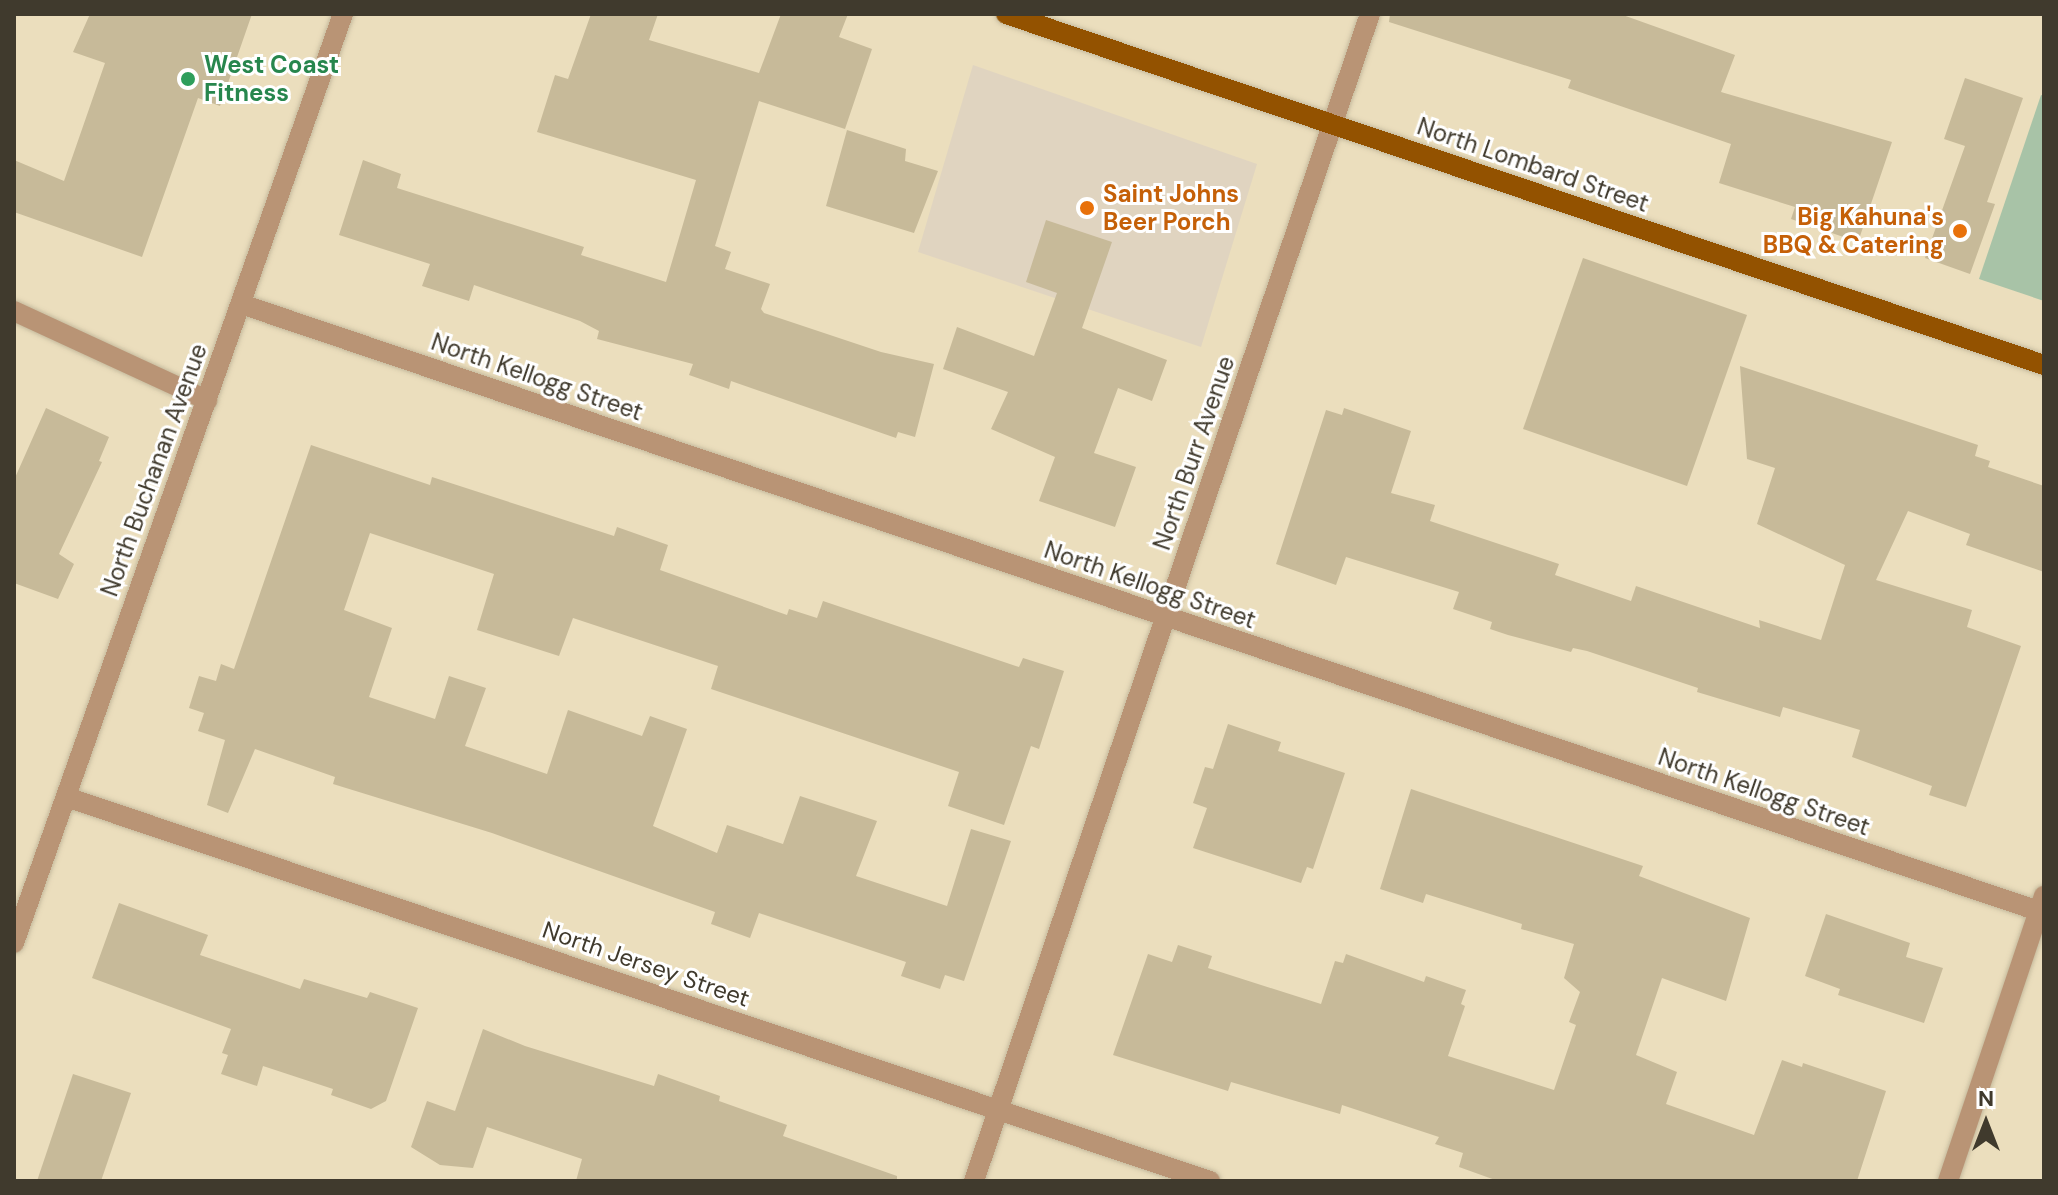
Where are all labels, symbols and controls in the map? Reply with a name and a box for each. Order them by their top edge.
place label: West Coast Fitness [204,51,339,107]
marker: West Coast Fitness [179,70,197,88]
street label: North Lombard Street [1413,112,1653,218]
place label: Saint Johns Beer Porch [1103,180,1239,236]
marker: Saint Johns Beer Porch [1078,199,1096,217]
place label: Big Kahuna's BBQ & Catering [1763,203,1944,259]
marker: Big Kahuna's BBQ & Catering [1951,222,1969,240]
street label: North Kellogg Street [427,327,647,427]
street label: North Buchanan Avenue [95,340,213,600]
street label: North Burr Avenue [1147,352,1241,554]
street label: North Kellogg Street [1040,535,1260,635]
street label: North Kellogg Street [1654,742,1874,842]
street label: North Jersey Street [539,915,753,1013]
north arrow [1946,1083,2026,1163]
text: N [1978,1084,1994,1113]

